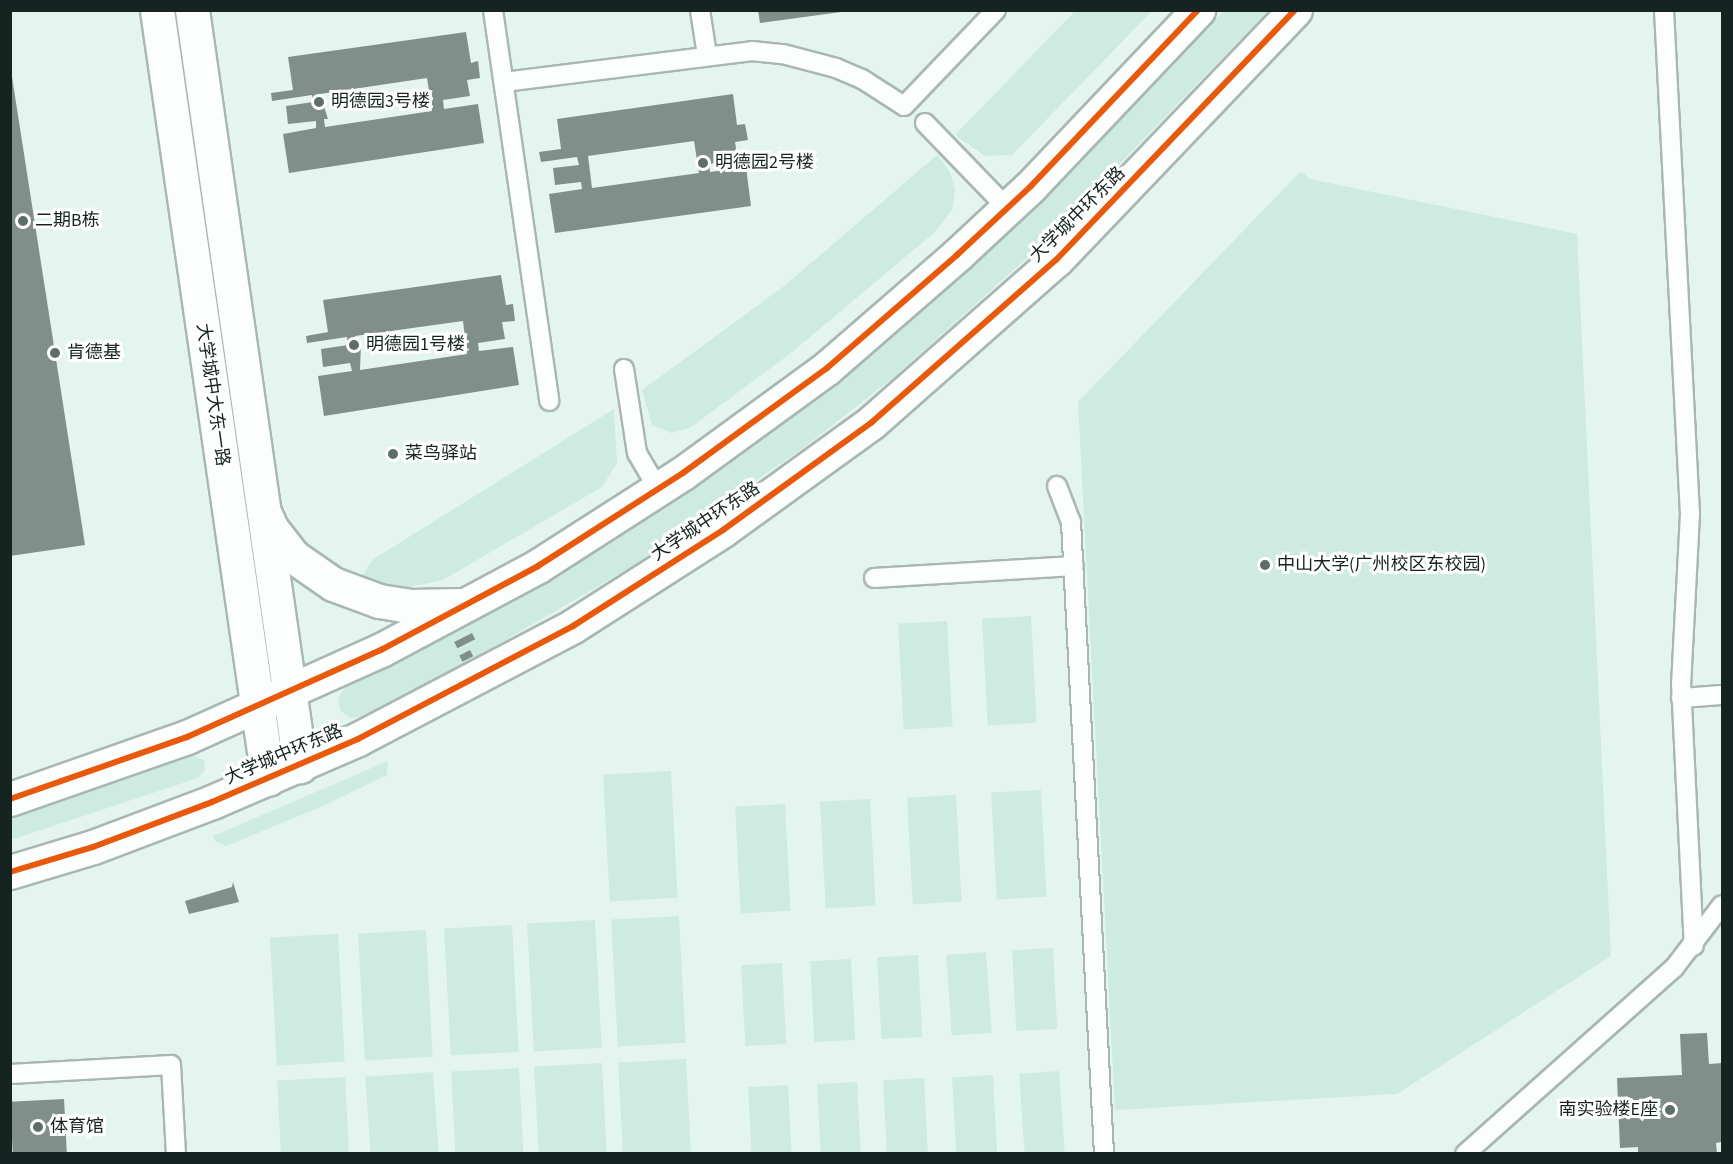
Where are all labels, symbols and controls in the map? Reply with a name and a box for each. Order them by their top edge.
place label: 明德园3号楼 [331,91,430,113]
marker: 明德园3号楼 [312,95,326,109]
place label: 明德园2号楼 [715,152,814,174]
marker: 明德园2号楼 [696,156,710,170]
street label: 大学城中环东路 [1026,163,1130,267]
place label: 二期B栋 [35,210,100,232]
marker: 二期B栋 [16,214,30,228]
street label: 大学城中大东一路 [191,322,233,468]
place label: 明德园1号楼 [366,334,465,356]
marker: 明德园1号楼 [347,338,361,352]
place label: 肯德基 [67,342,121,364]
marker: 肯德基 [48,346,62,360]
place label: 菜鸟驿站 [405,443,477,465]
marker: 菜鸟驿站 [386,447,400,461]
street label: 大学城中环东路 [648,478,764,566]
place label: 中山大学(广州校区东校园) [1277,554,1486,576]
marker: 中山大学(广州校区东校园) [1258,558,1272,572]
street label: 大学城中环东路 [222,720,346,790]
place label: 南实验楼E座 [1559,1099,1658,1121]
marker: 南实验楼E座 [1663,1103,1677,1117]
place label: 体育馆 [50,1116,104,1138]
marker: 体育馆 [31,1120,45,1134]

